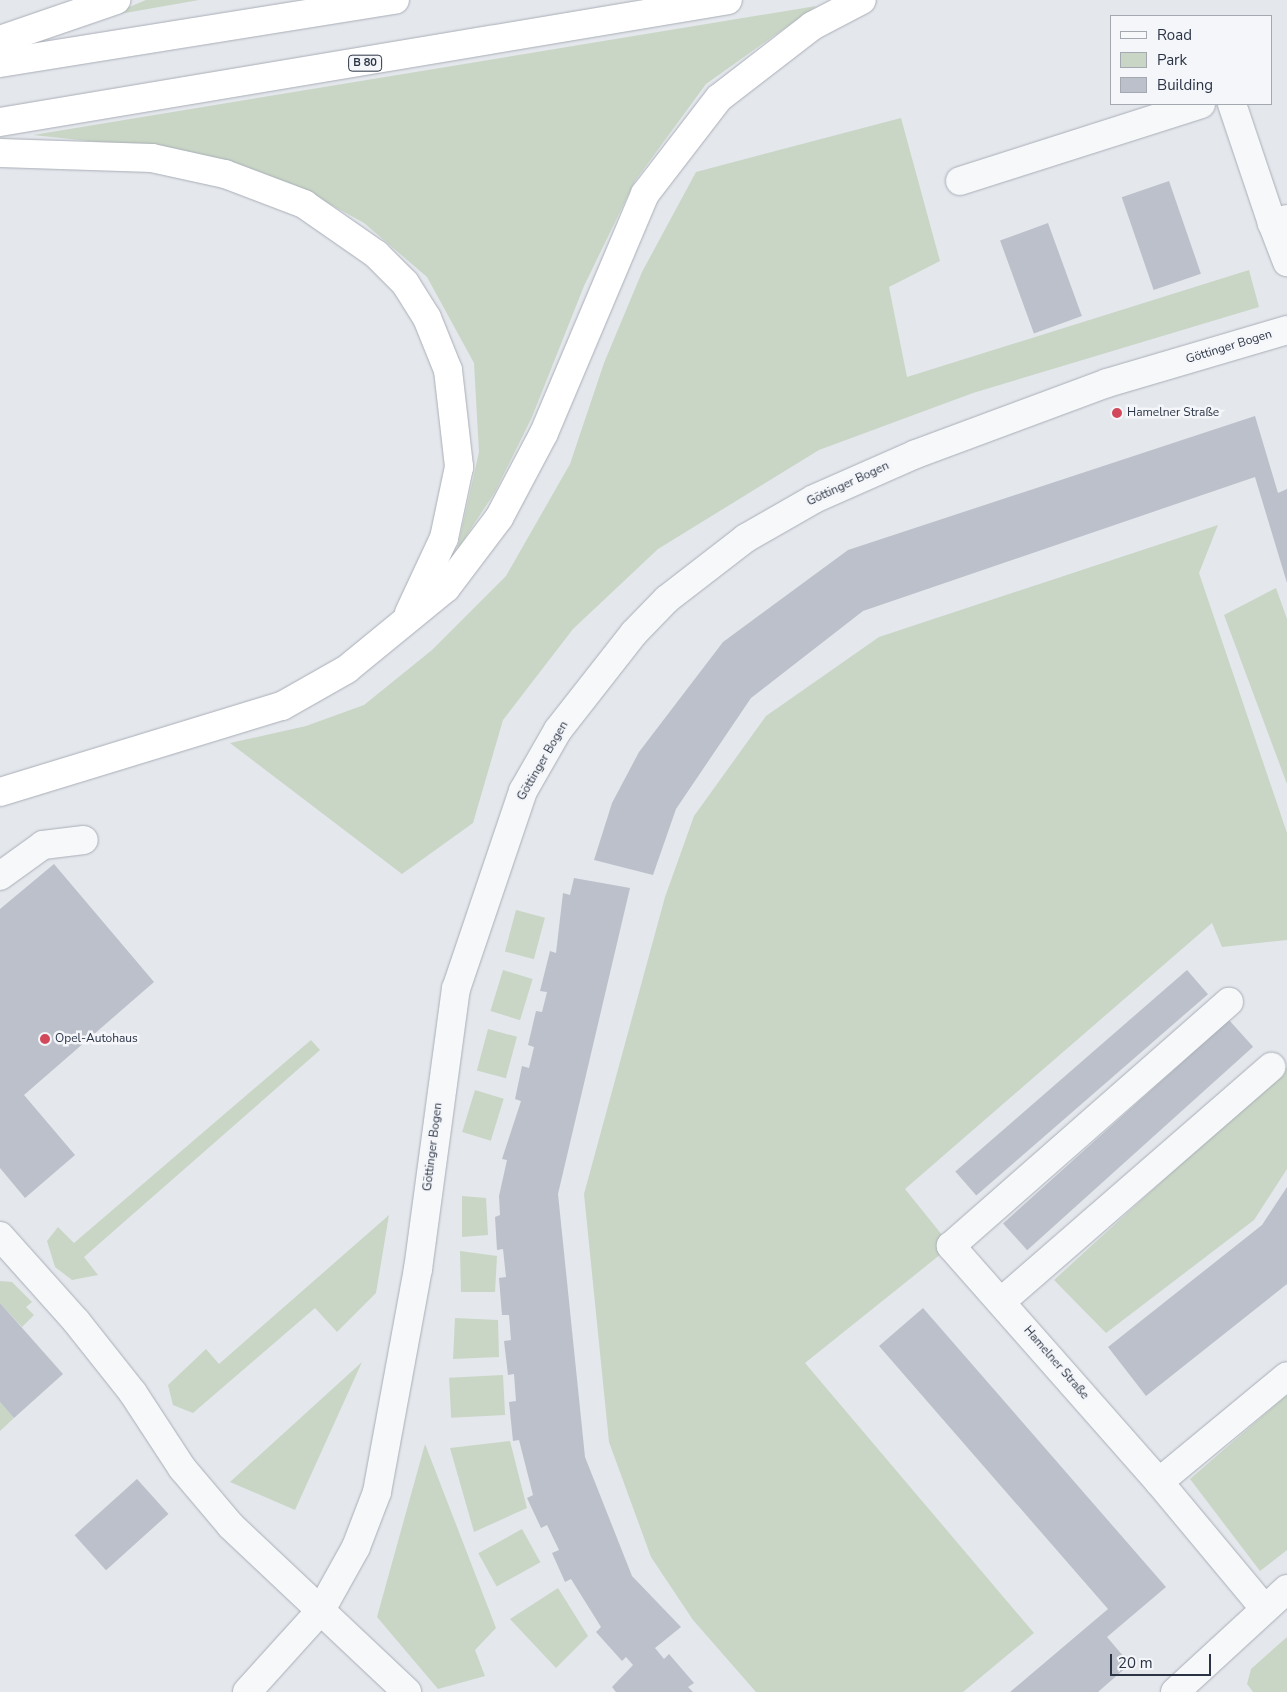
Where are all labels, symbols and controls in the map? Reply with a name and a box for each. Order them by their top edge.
legend [1110,15,1272,105]
text: Road [1157,25,1192,45]
text: Park [1157,50,1187,70]
road number: B 80 [348,54,382,72]
text: Building [1157,75,1213,95]
street label: Göttinger Bogen [1184,327,1274,367]
place label: Hamelner Straße [1127,406,1219,420]
marker: Hamelner Straße [1111,407,1123,419]
street label: Göttinger Bogen [805,459,891,509]
street label: Göttinger Bogen [515,719,571,803]
place label: Opel-Autohaus [55,1032,138,1046]
marker: Opel-Autohaus [39,1033,51,1045]
street label: Göttinger Bogen [420,1102,446,1192]
street label: Hamelner Straße [1020,1323,1092,1403]
scale bar [1112,1644,1213,1676]
text: 20 m [1118,1653,1153,1673]

